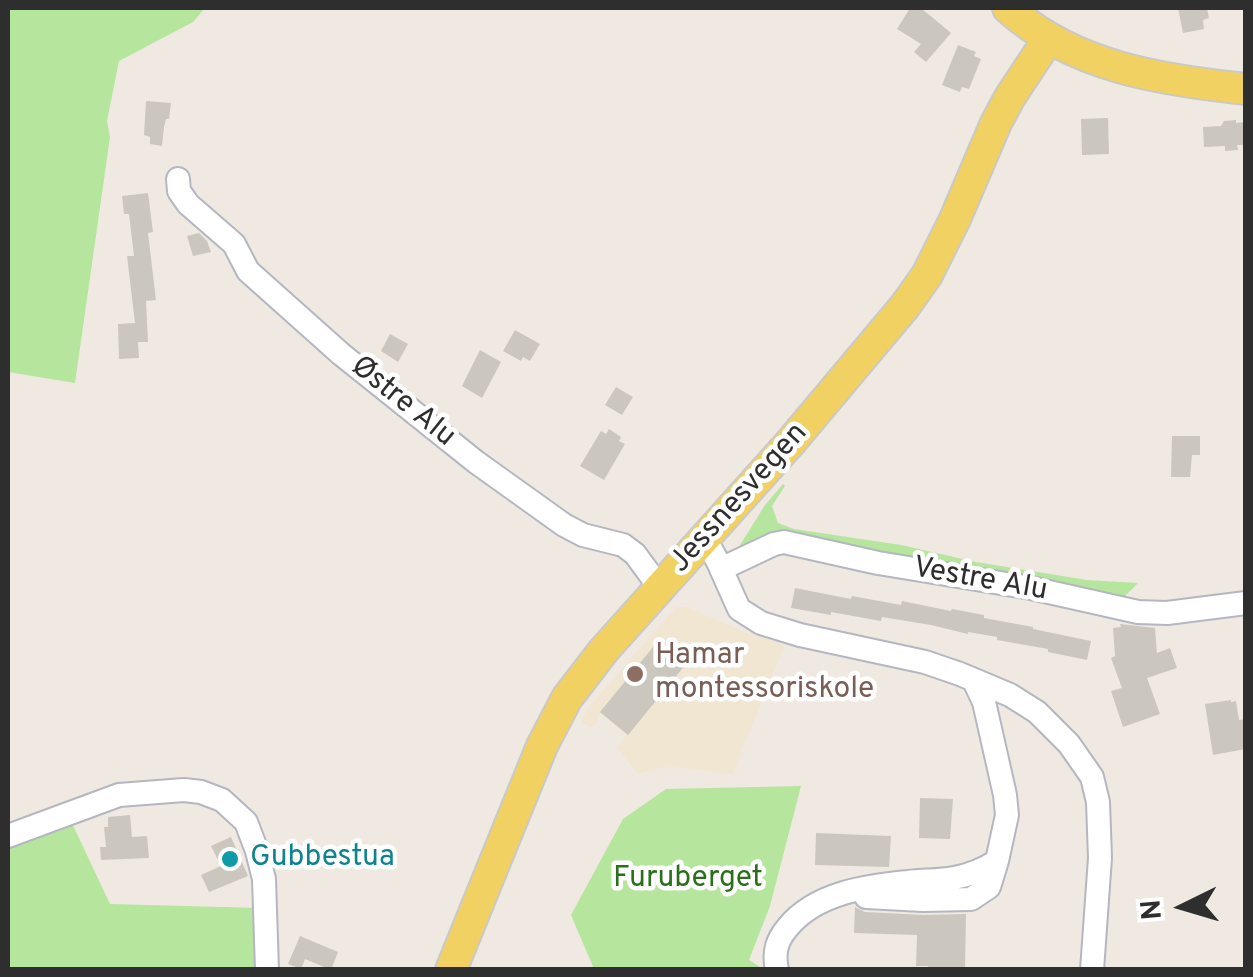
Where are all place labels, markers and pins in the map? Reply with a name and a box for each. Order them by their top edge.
place label: Hamar montessoriskole [655,639,874,710]
marker: Hamar montessoriskole [624,663,646,685]
place label: Gubbestua [250,841,395,877]
marker: Gubbestua [219,848,241,870]

